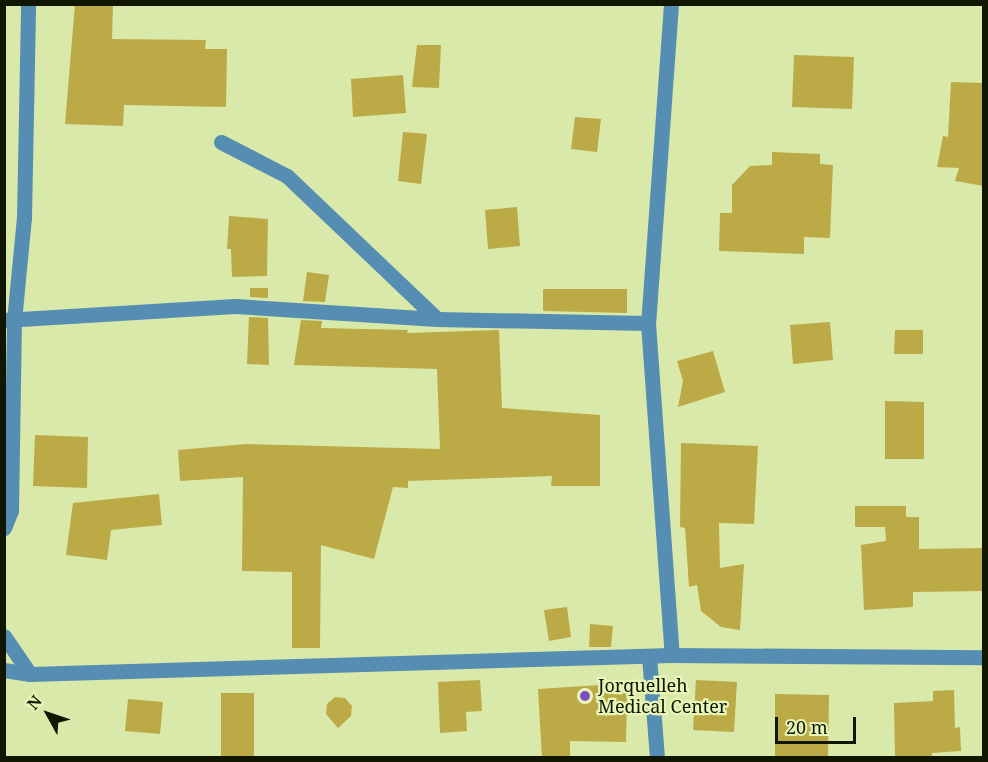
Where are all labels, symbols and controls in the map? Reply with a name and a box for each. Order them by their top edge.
place label: Jorquelleh Medical Center [598,675,727,718]
north arrow [18,684,78,744]
marker: Jorquelleh Medical Center [576,687,594,705]
text: N [22,691,47,714]
scale bar [778,705,859,743]
text: 20 m [786,715,828,739]

